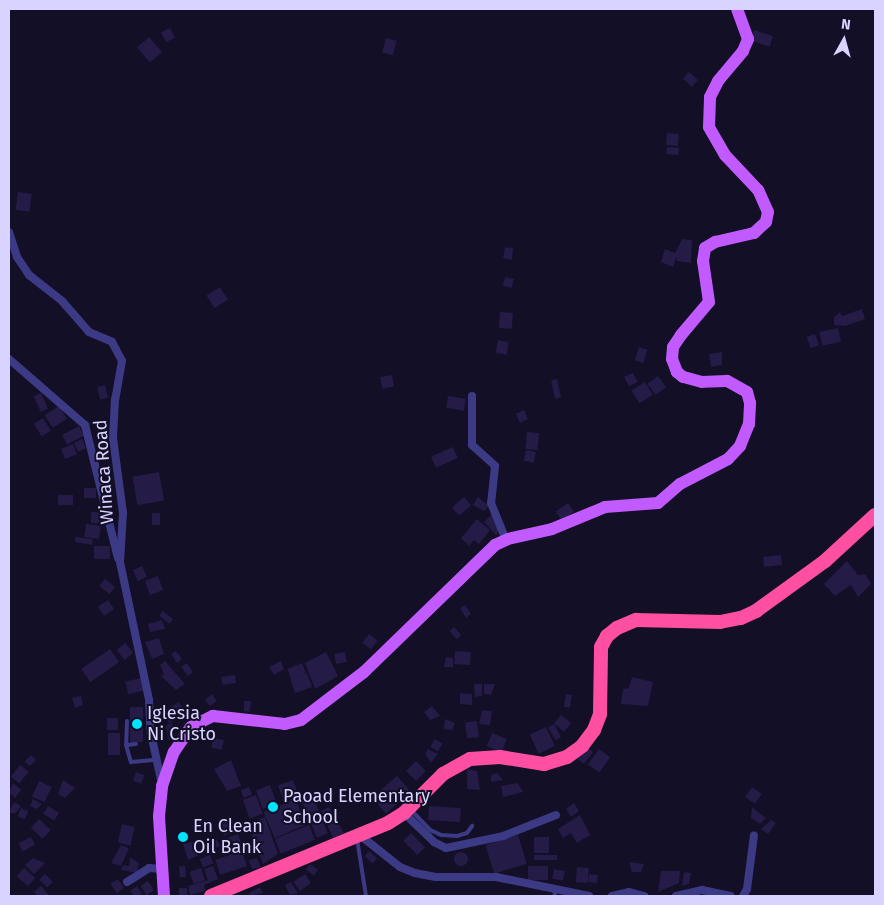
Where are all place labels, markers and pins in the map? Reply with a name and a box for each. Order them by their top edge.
place label: Iglesia Ni Cristo [147,703,216,746]
marker: Iglesia Ni Cristo [131,718,143,730]
place label: Paoad Elementary School [283,786,430,829]
marker: Paoad Elementary School [267,801,279,813]
place label: En Clean Oil Bank [193,816,263,859]
marker: En Clean Oil Bank [177,831,189,843]

